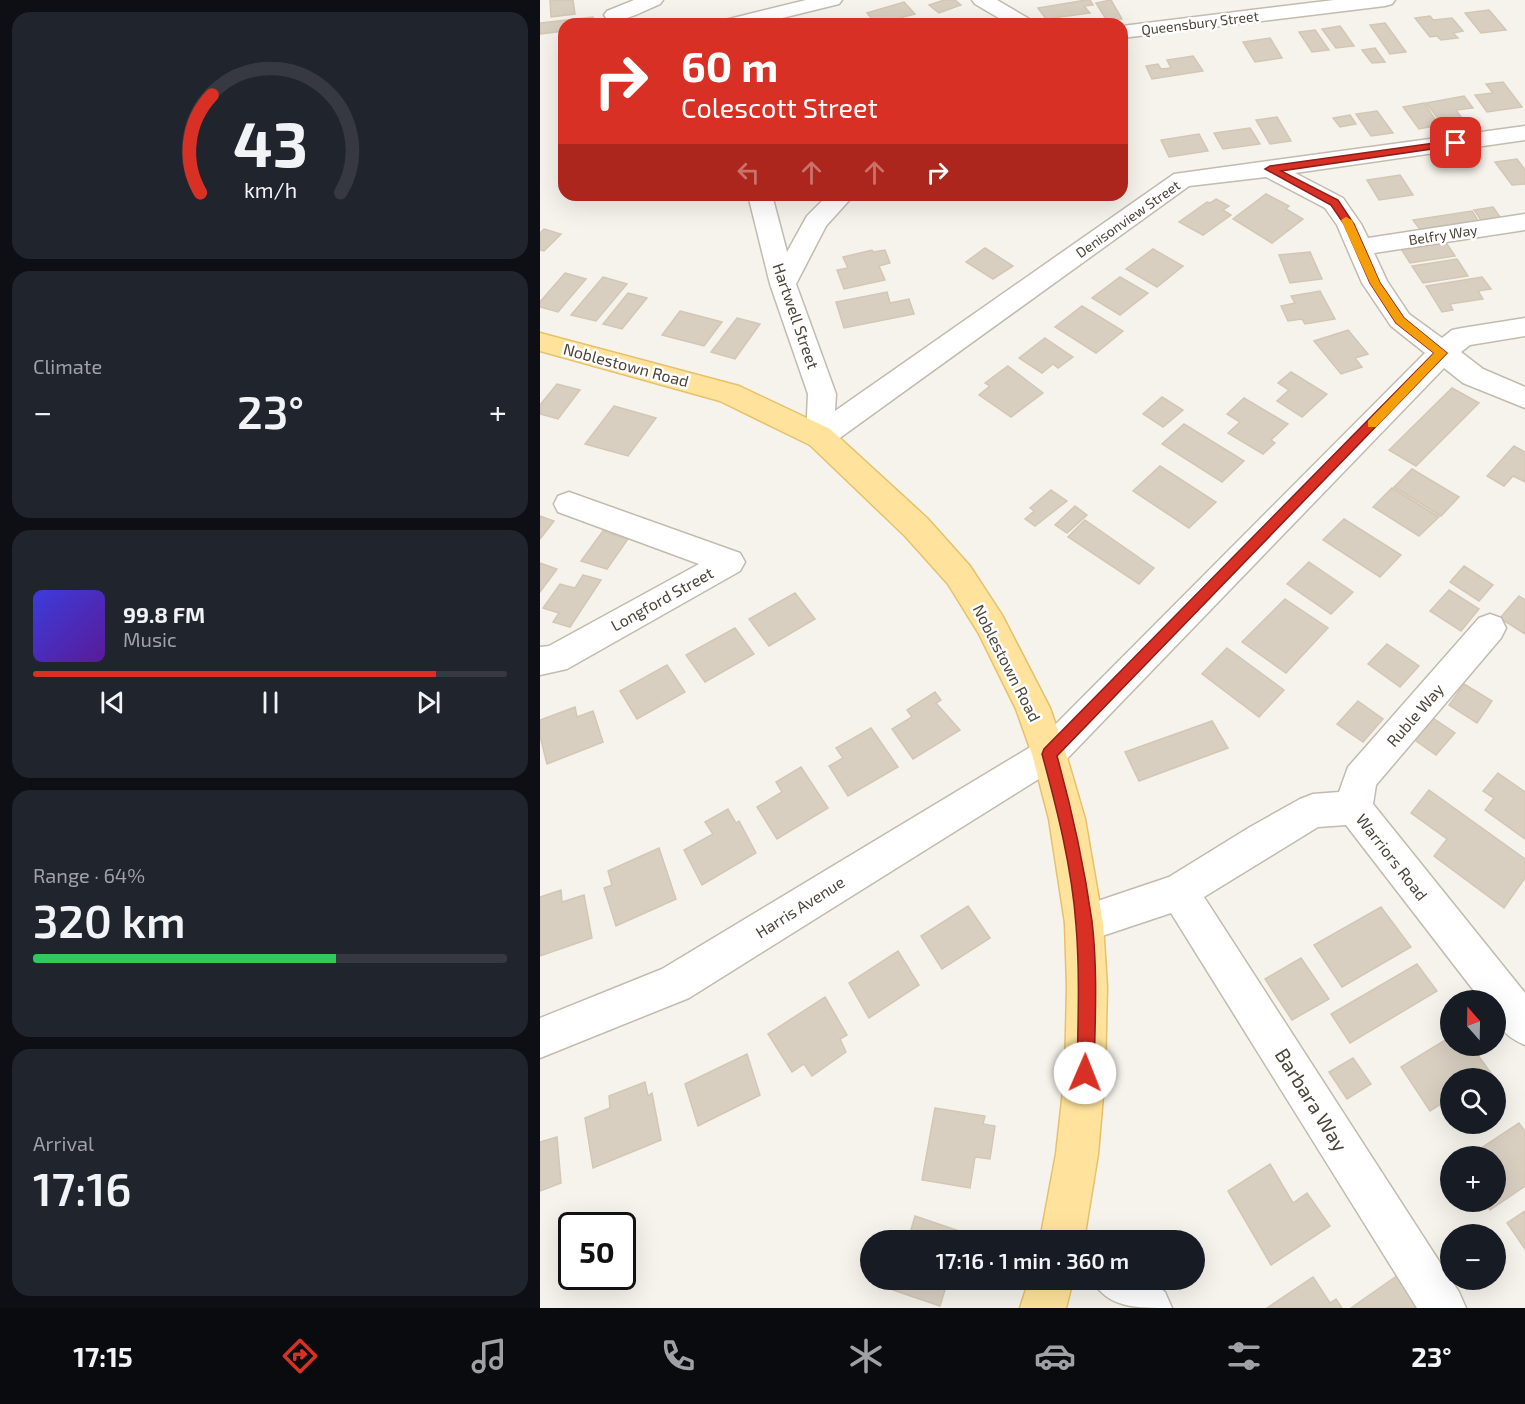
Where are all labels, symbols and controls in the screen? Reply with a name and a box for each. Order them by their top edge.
street label: Queensbury Street [1140,7,1260,38]
text: 60 m [681,40,778,90]
icon: right [582,42,660,120]
text: Colescott Street [681,91,878,123]
text: 43 [232,105,308,180]
pin [1430,117,1481,168]
icon: arrive [1439,126,1472,159]
icon: left [732,156,765,189]
icon: ahead [795,156,828,189]
icon: ahead [858,156,891,189]
icon: right [921,156,954,189]
street label: Denisonview Street [1072,176,1183,261]
text: km/h [243,177,297,202]
street label: Belfry Way [1407,221,1479,248]
street label: Hartwell Street [769,260,824,371]
street label: Noblestown Road [561,339,691,390]
text: Climate [33,354,102,378]
text: 23° [237,384,304,438]
text: − [33,391,52,431]
text: + [489,391,507,431]
street label: Longford Street [607,563,716,635]
text: 99.8 FM [123,601,205,627]
street label: Noblestown Road [970,601,1045,725]
text: Music [123,627,177,651]
street label: Ruble Way [1382,679,1447,750]
icon: previous [96,686,129,719]
icon: pause [254,686,287,719]
icon: next [412,686,445,719]
street label: Warriors Road [1353,810,1432,904]
text: Range · 64% [33,863,145,887]
street label: Harris Avenue [752,872,848,941]
text: 320 km [33,893,186,947]
north arrow [1440,990,1506,1056]
map controls [1440,990,1506,1290]
position arrow [1053,1041,1117,1105]
street label: Barbara Way [1271,1043,1353,1156]
button: search [1440,1068,1506,1134]
text: Arrival [33,1131,94,1155]
button: + [1440,1146,1506,1212]
text: 17:16 [33,1161,131,1215]
speed limit sign: 50 [558,1212,636,1290]
button: − [1440,1224,1506,1290]
text: 17:16 · 1 min · 360 m [936,1247,1129,1273]
icon: directions [279,1335,321,1377]
icon: music [468,1335,510,1377]
icon: phone [657,1335,699,1377]
icon: climate [845,1335,887,1377]
icon: car [1034,1335,1076,1377]
icon: filters [1223,1335,1265,1377]
text: 17:15 [73,1340,133,1372]
text: 23° [1411,1340,1452,1372]

